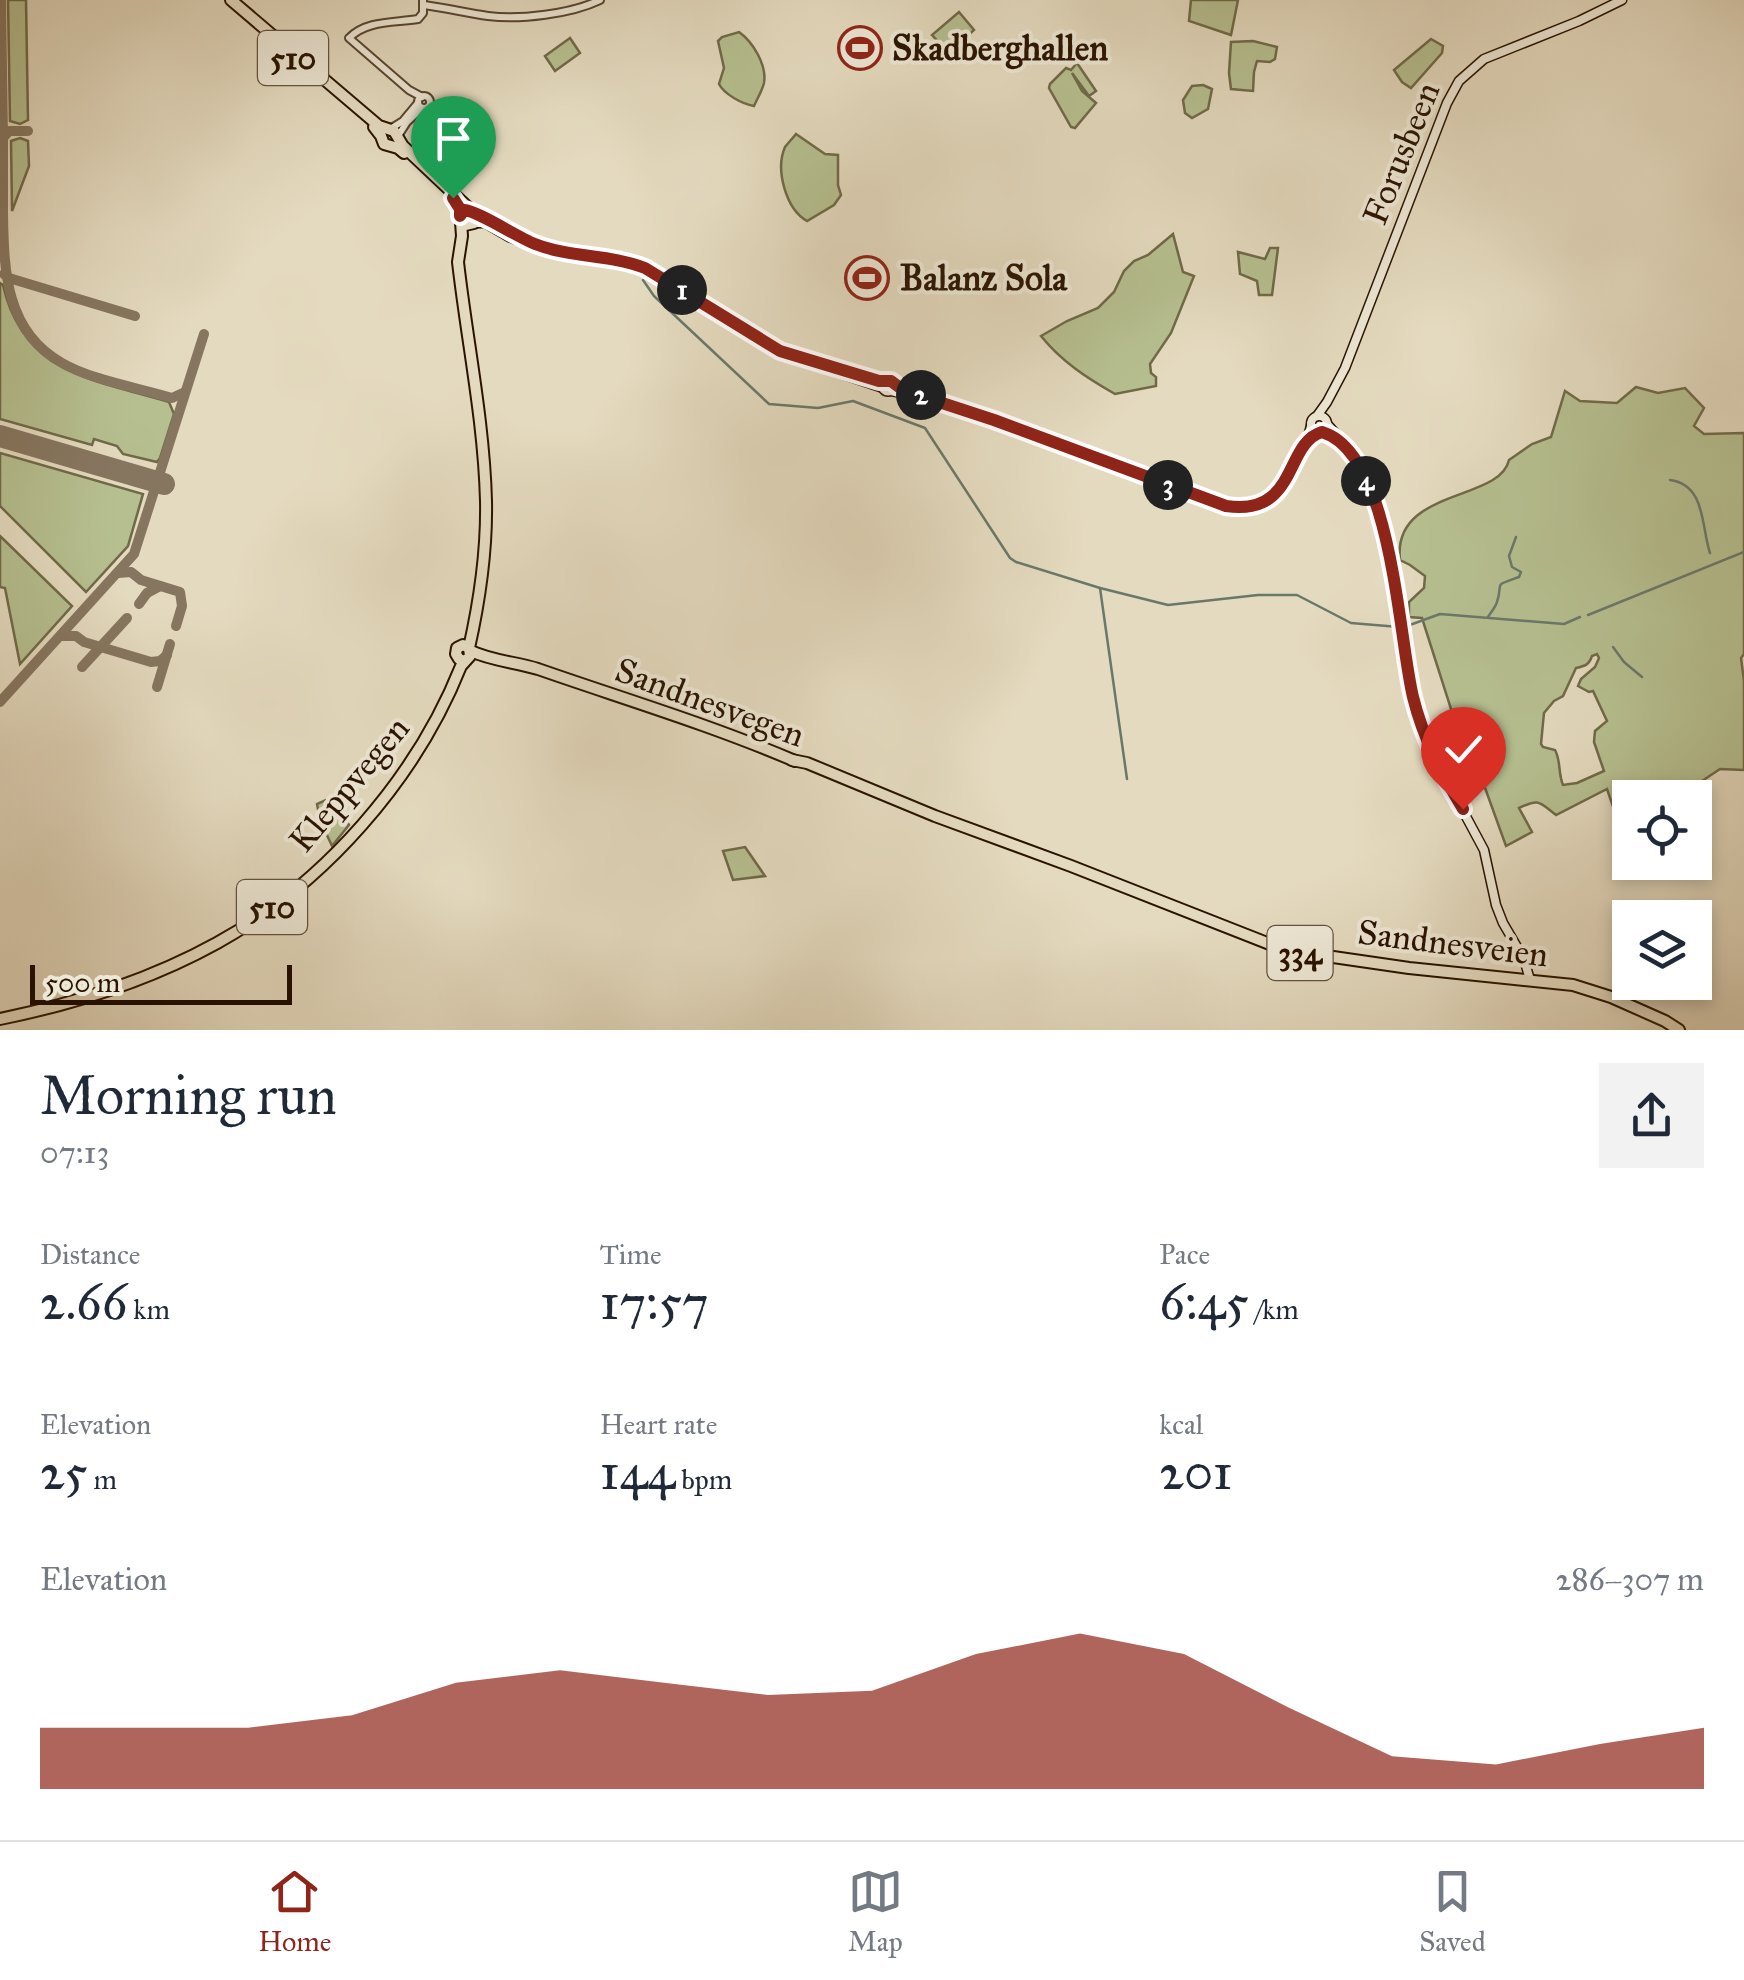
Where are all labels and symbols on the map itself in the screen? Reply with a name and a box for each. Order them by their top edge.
sports icon: Skadberghallen [837,25,883,71]
place label: Skadberghallen [892,27,1108,70]
road number: 510 [258,31,328,85]
street label: Forusbeen [1353,76,1449,231]
pin [411,96,496,199]
sports icon: Balanz Sola [844,255,890,301]
place label: Balanz Sola [900,257,1068,300]
pin: 1 [657,265,707,315]
pin: 2 [896,370,946,420]
pin: 4 [1341,456,1391,506]
pin: 3 [1143,460,1193,510]
street label: Sandnesvegen [609,648,811,757]
pin [1421,707,1506,810]
street label: Kleppvegen [280,708,419,861]
road number: 510 [237,880,307,934]
street label: Sandnesveien [1355,910,1551,977]
road number: 334 [1268,926,1332,980]
scale bar [30,960,292,1004]

